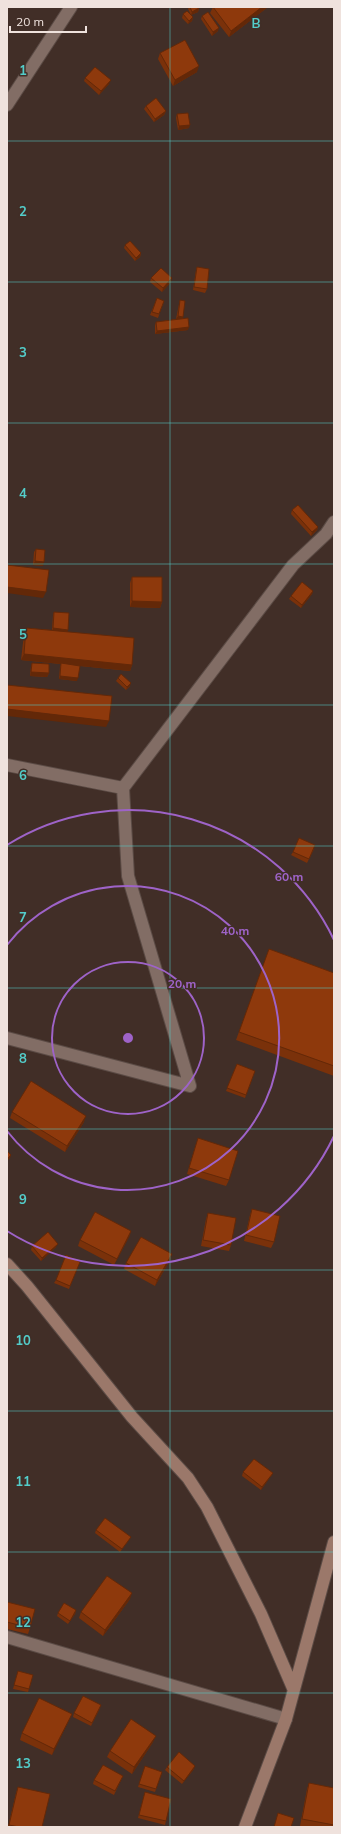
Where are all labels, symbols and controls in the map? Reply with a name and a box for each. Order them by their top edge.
scale bar [10,8,86,34]
text: 20 m [16,14,44,29]
text: B [252,15,261,31]
text: 1 [19,62,27,78]
text: 2 [19,203,27,219]
text: 3 [19,344,27,360]
text: 4 [19,485,27,501]
text: 5 [19,626,27,642]
text: 6 [19,767,27,783]
text: 60 m [275,869,303,884]
text: 7 [19,909,27,925]
text: 40 m [221,923,249,938]
text: 20 m [168,976,196,991]
centre of rings [121,1031,135,1045]
text: 8 [19,1050,27,1066]
text: 9 [19,1191,27,1207]
text: 10 [15,1332,31,1348]
text: 11 [15,1473,31,1489]
text: 12 [15,1614,31,1630]
text: 13 [15,1755,31,1771]

